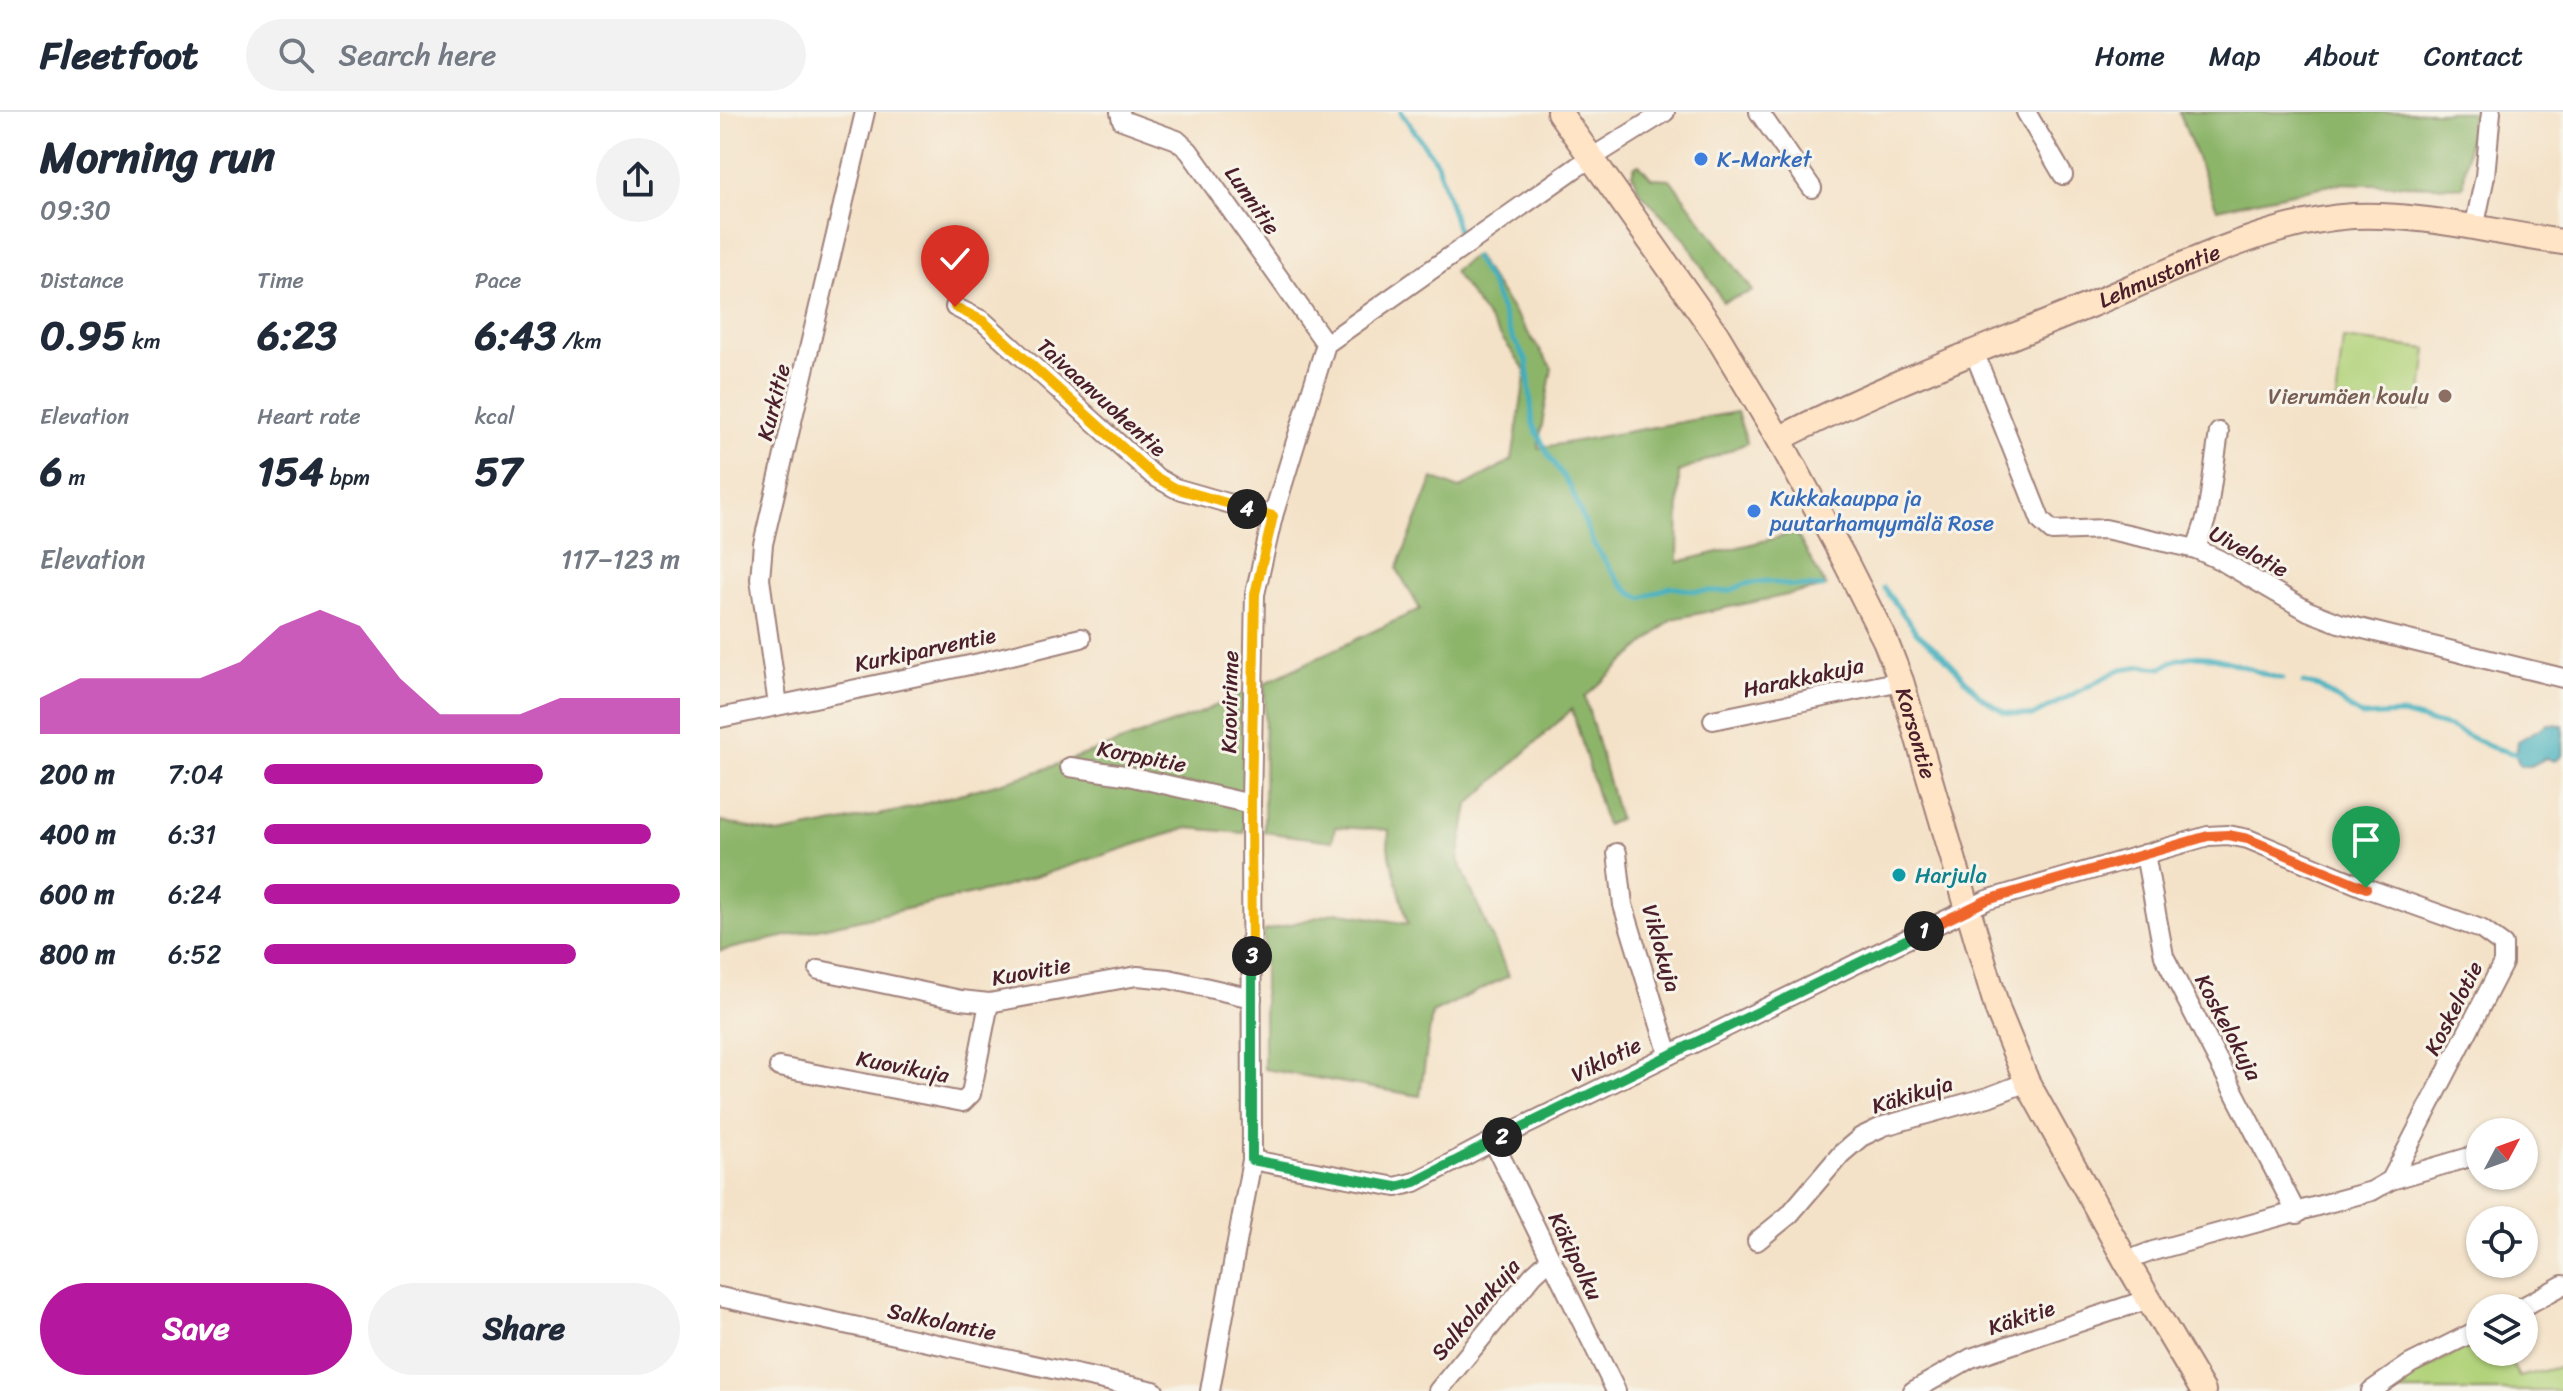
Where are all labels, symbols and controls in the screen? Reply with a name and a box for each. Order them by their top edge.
search box [246,19,806,91]
text: Fleetfoot [40,22,198,89]
text: Search here [338,28,496,82]
text: Home [2095,31,2165,80]
text: Map [2209,31,2260,80]
text: About [2304,31,2380,80]
text: Contact [2424,31,2523,80]
icon: search [274,33,318,77]
text: Morning run [40,118,275,196]
button: share [596,138,680,222]
place label: K-Market [1717,140,1812,179]
marker: K-Market [1692,150,1710,168]
street label: Lunnitie [1214,157,1291,243]
text: 09:30 [40,187,111,233]
pin [921,225,989,307]
street label: Lehmustontie [2092,233,2226,319]
icon: check [933,237,977,281]
text: Distance [40,261,124,300]
text: Time [257,261,304,300]
text: Pace [475,261,521,300]
text: 0.95 [40,300,126,371]
text: 6:23 [257,300,337,371]
text: 6:43 [475,300,556,371]
text: km [126,322,161,361]
text: /km [556,322,602,361]
street label: Taivaanvuohentie [1027,328,1176,467]
street label: Kurkitie [745,359,802,445]
place label: Vierumäen koulu [2268,377,2429,416]
marker: Vierumäen koulu [2436,387,2454,405]
text: Elevation [40,397,129,436]
text: Heart rate [257,397,361,436]
text: kcal [475,397,515,436]
text: 6 [40,436,63,507]
text: 154 [257,436,324,507]
text: 57 [475,436,522,507]
text: m [63,458,85,497]
text: bpm [324,458,370,497]
place label: Kukkakauppa ja puutarhamyymälä Rose [1769,479,1994,543]
pin: 4 [1227,489,1267,529]
text: 4 [1240,489,1254,528]
marker: Kukkakauppa ja puutarhamyymälä Rose [1745,502,1763,520]
street label: Uivelotie [2202,514,2296,589]
text: Elevation [40,536,145,582]
text: 117–123 m [561,536,680,582]
street label: Kurkiparventie [851,615,1000,683]
street label: Harakkakuja [1739,645,1868,709]
street label: Kuovirinne [1209,650,1250,754]
street label: Korsontie [1884,683,1948,784]
street label: Korppitie [1094,729,1190,784]
text: 200 m [40,751,115,797]
text: 7:04 [168,751,223,797]
pin [2332,806,2400,888]
text: 400 m [40,811,116,857]
text: 6:31 [168,811,216,857]
icon: arrive [2344,818,2388,862]
place label: Harjula [1915,856,1987,895]
marker: Harjula [1890,866,1908,884]
text: 600 m [40,871,114,917]
text: 6:24 [168,871,222,917]
street label: Viklokuja [1630,900,1693,997]
pin: 1 [1904,911,1944,951]
text: 1 [1919,911,1929,950]
text: 800 m [40,931,115,977]
text: 6:52 [168,931,222,977]
pin: 3 [1232,936,1272,976]
text: 3 [1246,936,1258,975]
street label: Kuovitie [988,945,1074,998]
street label: Koskelotie [2413,954,2494,1062]
street label: Koskelokuja [2184,967,2274,1089]
street label: Viklotie [1564,1026,1648,1093]
street label: Kuovikuja [853,1038,953,1095]
street label: Käkikuja [1867,1064,1958,1125]
pin: 2 [1482,1117,1522,1157]
text: 2 [1496,1117,1508,1156]
north arrow [2466,1118,2538,1190]
map controls [2466,1118,2538,1366]
street label: Käkipolku [1537,1205,1614,1308]
button: locate [2466,1206,2538,1278]
street label: Salkolankuja [1421,1249,1531,1369]
button: Save [40,1283,352,1375]
button: Share [368,1283,680,1375]
street label: Käkitie [1983,1288,2060,1347]
street label: Salkolantie [884,1291,1000,1352]
button: layers [2466,1294,2538,1366]

